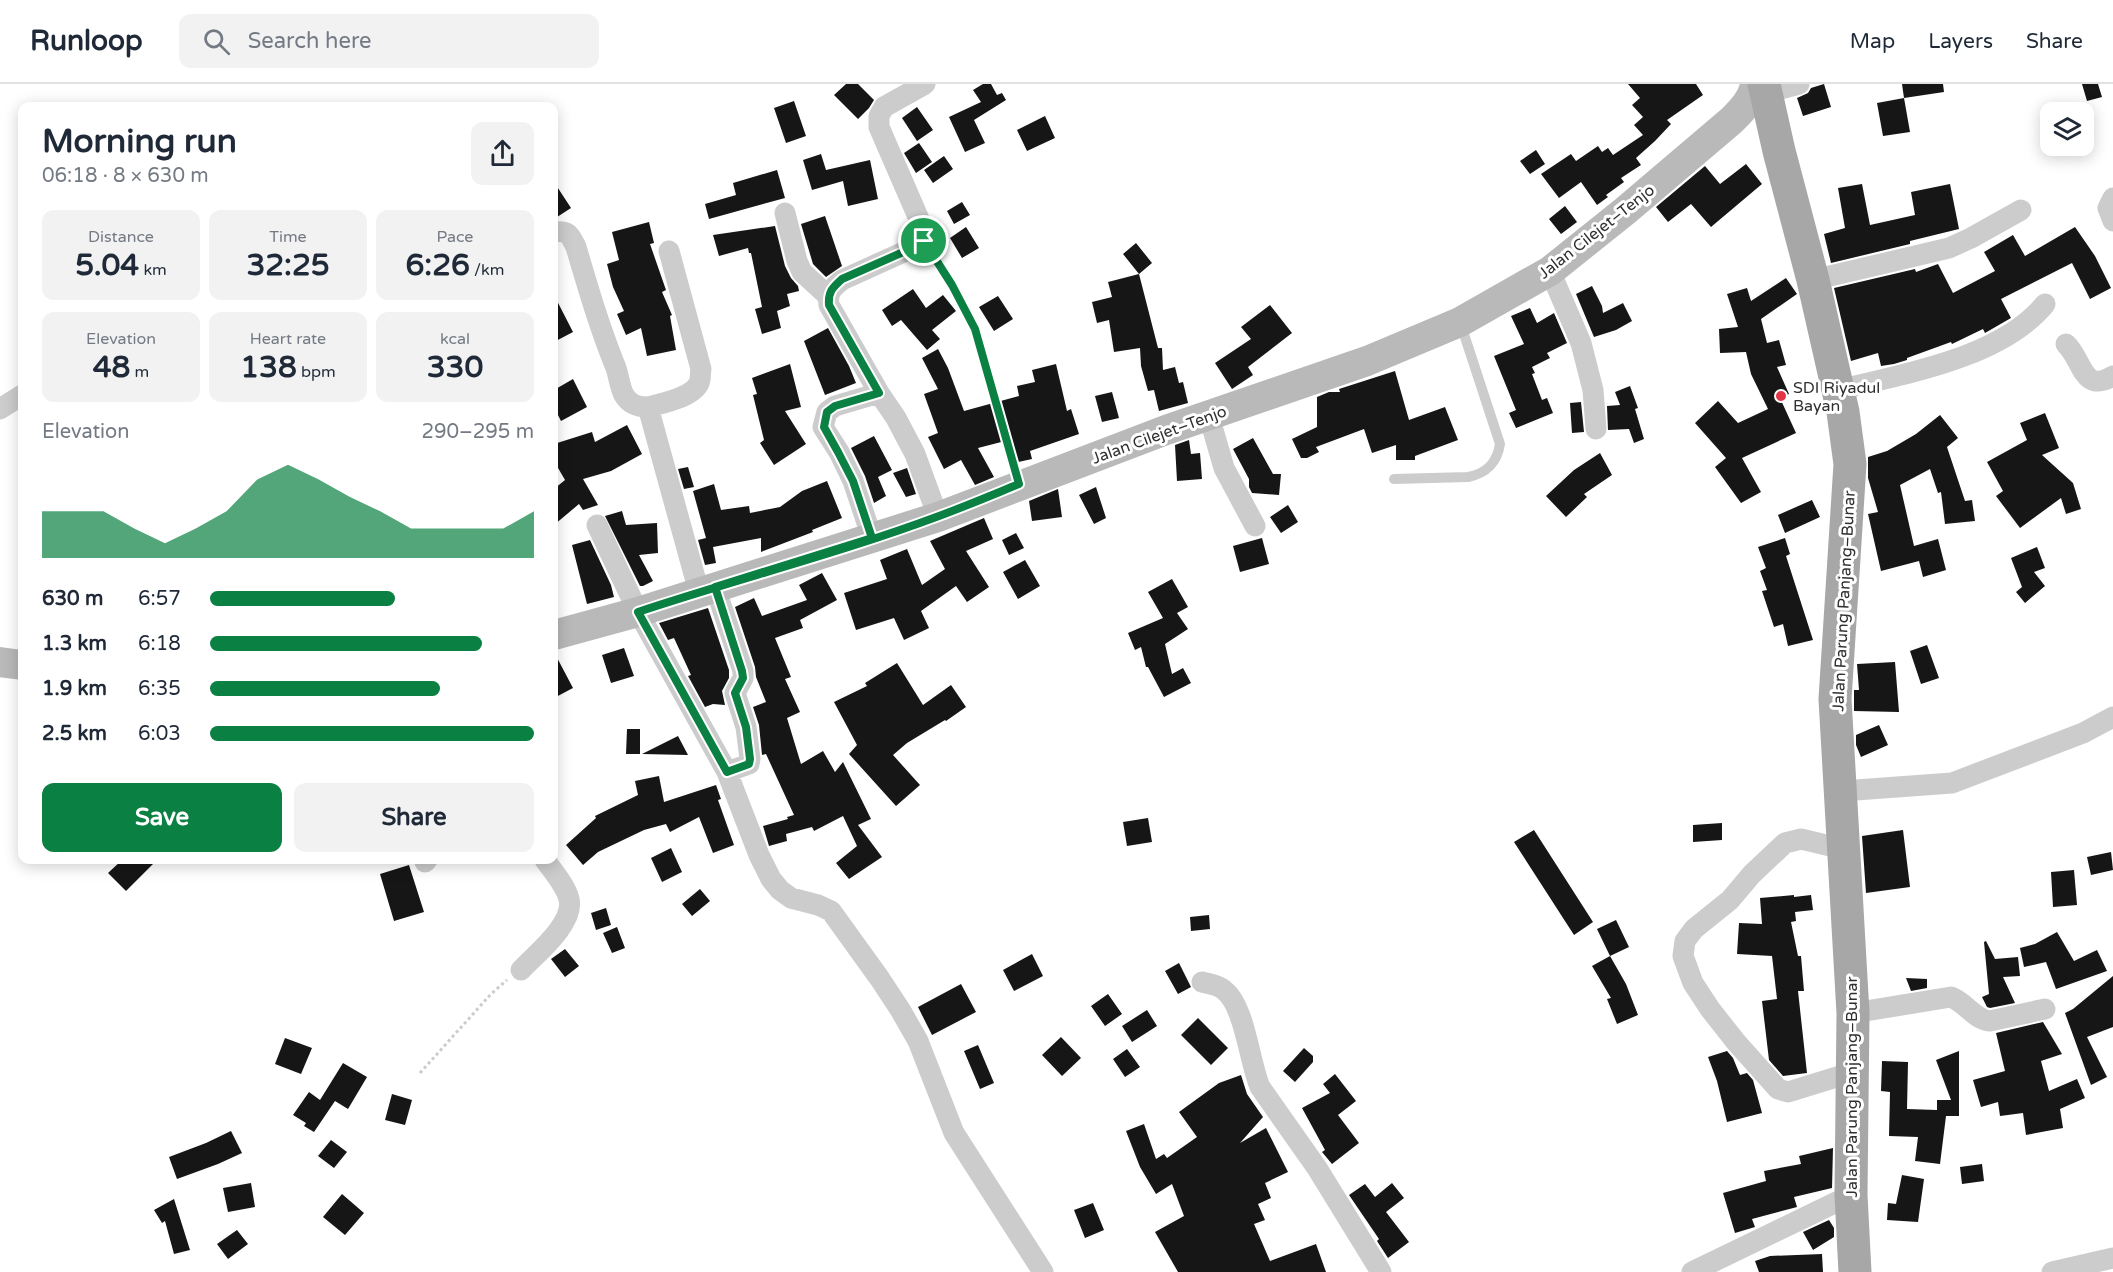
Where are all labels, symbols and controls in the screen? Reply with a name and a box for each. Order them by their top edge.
search box [179,14,599,68]
text: Runloop [30,24,143,58]
icon: search [200,25,233,58]
text: Search here [248,28,371,54]
text: Map [1850,29,1895,54]
text: Layers [1928,29,1993,54]
text: Share [2026,29,2083,54]
map controls [2040,102,2094,156]
button: layers [2040,102,2094,156]
text: Morning run [42,122,237,161]
button: share [471,122,534,185]
text: 06:18 · 8 × 630 m [42,164,209,188]
street label: Jalan Cilejet–Tenjo [1535,180,1659,283]
pin [898,215,949,266]
icon: arrive [907,224,940,257]
text: Distance [88,227,154,247]
text: Time [269,227,307,247]
text: Pace [437,227,473,247]
text: 5.04 [75,247,139,284]
text: 32:25 [246,247,330,284]
text: 6:26 [406,247,470,284]
text: km [139,260,167,280]
text: /km [470,260,504,280]
text: Elevation [86,329,156,349]
text: Heart rate [250,329,326,349]
text: kcal [440,329,470,349]
text: 48 [93,349,130,386]
text: 138 [240,349,297,386]
text: 330 [427,349,483,386]
text: m [130,362,149,382]
text: bpm [297,362,336,382]
place label: SDI Riyadul Bayan [1793,378,1880,416]
marker: SDI Riyadul Bayan [1774,389,1788,403]
street label: Jalan Cilejet–Tenjo [1089,401,1229,469]
text: Elevation [42,420,129,444]
text: 290–295 m [421,420,534,444]
street label: Jalan Parung Panjang–Bunar [1828,489,1860,712]
text: 630 m [42,587,103,611]
text: 6:57 [138,587,181,611]
text: 1.3 km [42,632,107,656]
text: 6:18 [138,632,181,656]
text: 1.9 km [42,677,107,701]
text: 6:35 [138,677,181,701]
text: 2.5 km [42,722,107,746]
text: 6:03 [138,722,181,746]
button: Save [42,783,282,852]
button: Share [294,783,534,852]
street label: Jalan Parung Panjang–Bunar [1842,976,1862,1198]

